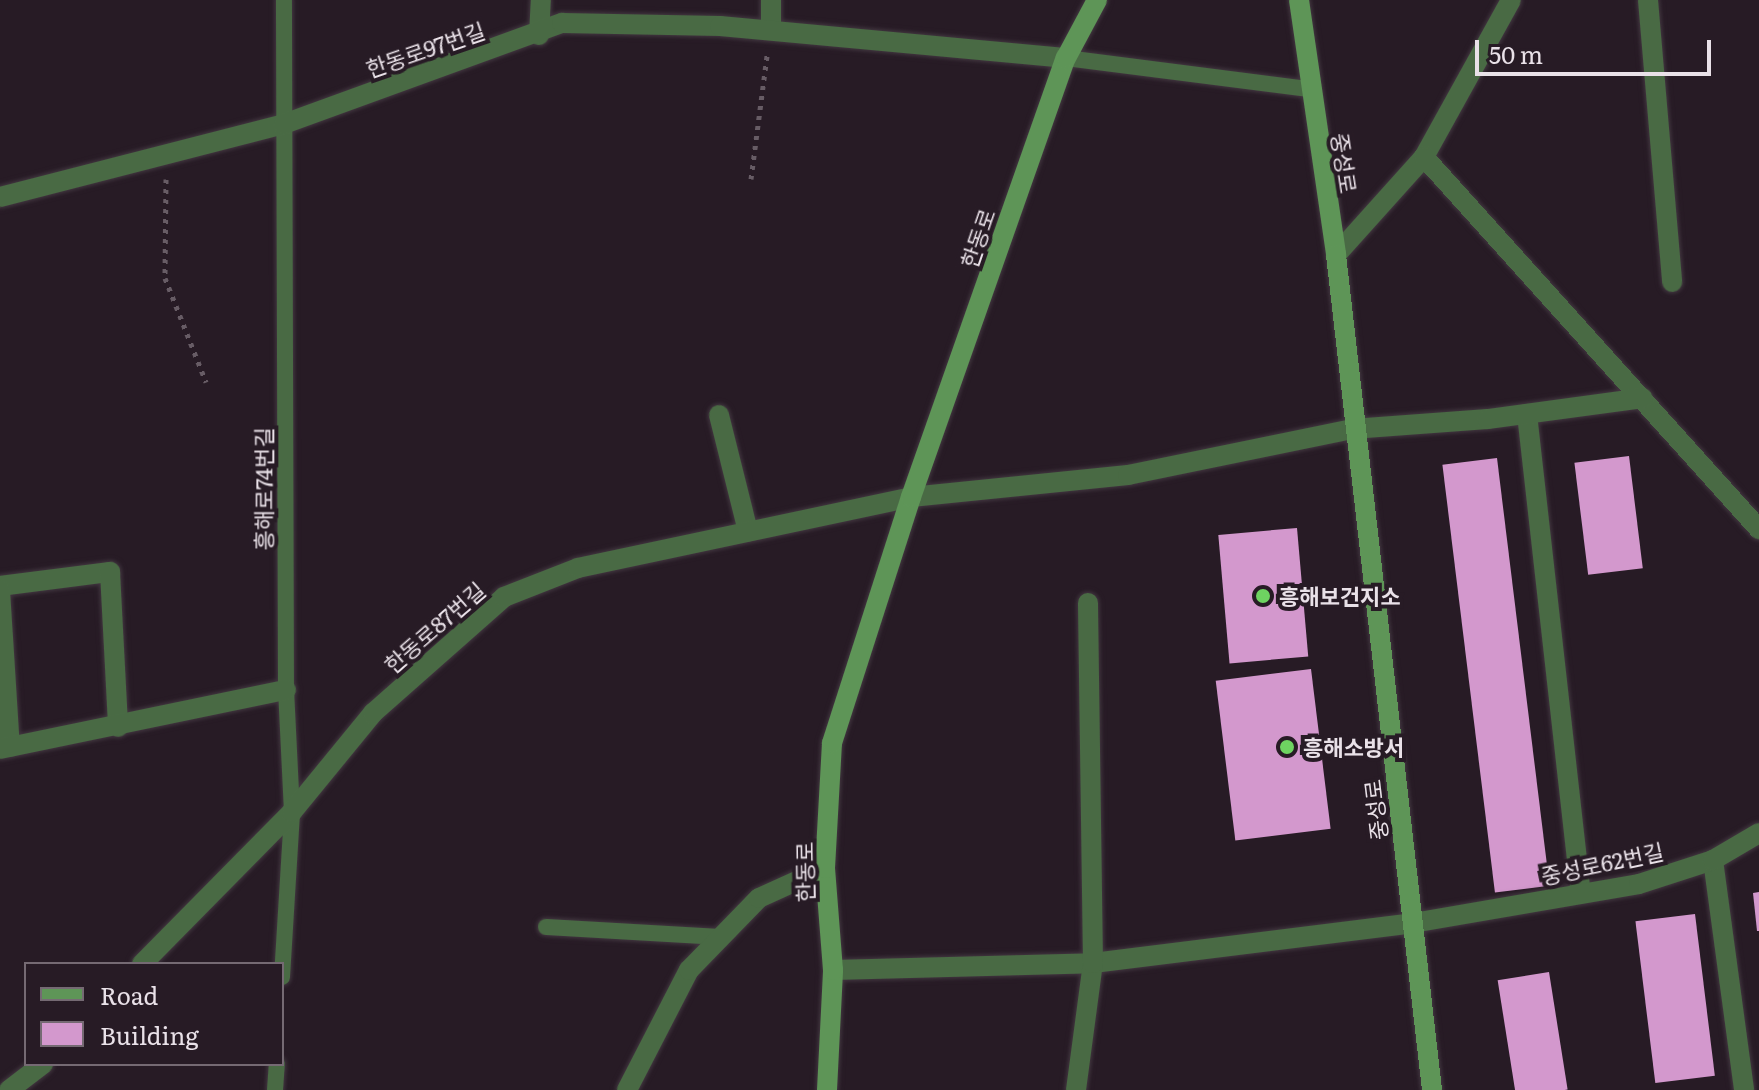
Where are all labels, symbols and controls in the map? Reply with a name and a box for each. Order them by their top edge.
street label: 한동로97번길 [362,16,488,82]
scale bar [1479,24,1715,74]
text: 50 m [1489,36,1543,71]
street label: 중성로 [1327,131,1363,195]
street label: 한동로 [955,205,999,271]
street label: 흥해로74번길 [250,428,276,550]
street label: 한동로87번길 [378,576,490,678]
place label: 흥해보건지소 [1279,583,1400,609]
marker: 흥해보건지소 [1254,587,1272,605]
place label: 흥해소방서 [1303,734,1404,760]
marker: 흥해소방서 [1278,738,1296,756]
street label: 중성로 [1358,778,1392,842]
street label: 중성로62번길 [1539,837,1665,889]
street label: 한동로 [790,841,818,903]
legend [24,962,284,1066]
text: Road [100,977,158,1012]
text: Building [100,1017,199,1052]

